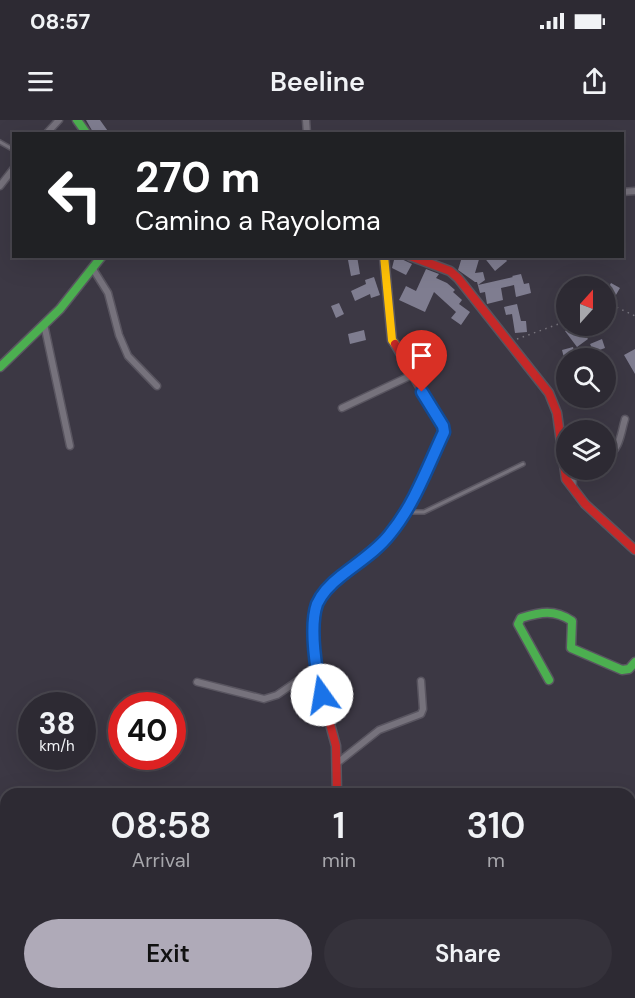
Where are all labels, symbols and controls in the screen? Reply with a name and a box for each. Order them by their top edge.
text: 08:57 [30,7,90,36]
text: Beeline [270,64,365,99]
icon: menu [24,65,57,98]
icon: share [578,65,611,98]
text: 270 m [135,150,260,205]
icon: left [36,156,114,234]
text: Camino a Rayoloma [135,203,381,238]
north arrow [556,276,616,336]
map controls [556,276,616,480]
pin [396,330,447,392]
icon: arrive [405,339,438,372]
button: search [556,348,616,408]
button: layers [556,420,616,480]
position arrow [290,663,354,727]
speed limit sign: 40 [108,692,186,770]
text: 38 [38,704,76,743]
text: km/h [39,736,75,756]
text: 08:58 [111,802,211,849]
text: 1 [333,802,345,849]
text: 310 [467,802,525,849]
text: Arrival [132,847,190,873]
text: min [322,847,356,873]
text: m [487,847,505,873]
button: Exit [24,919,312,988]
button: Share [324,919,612,988]

